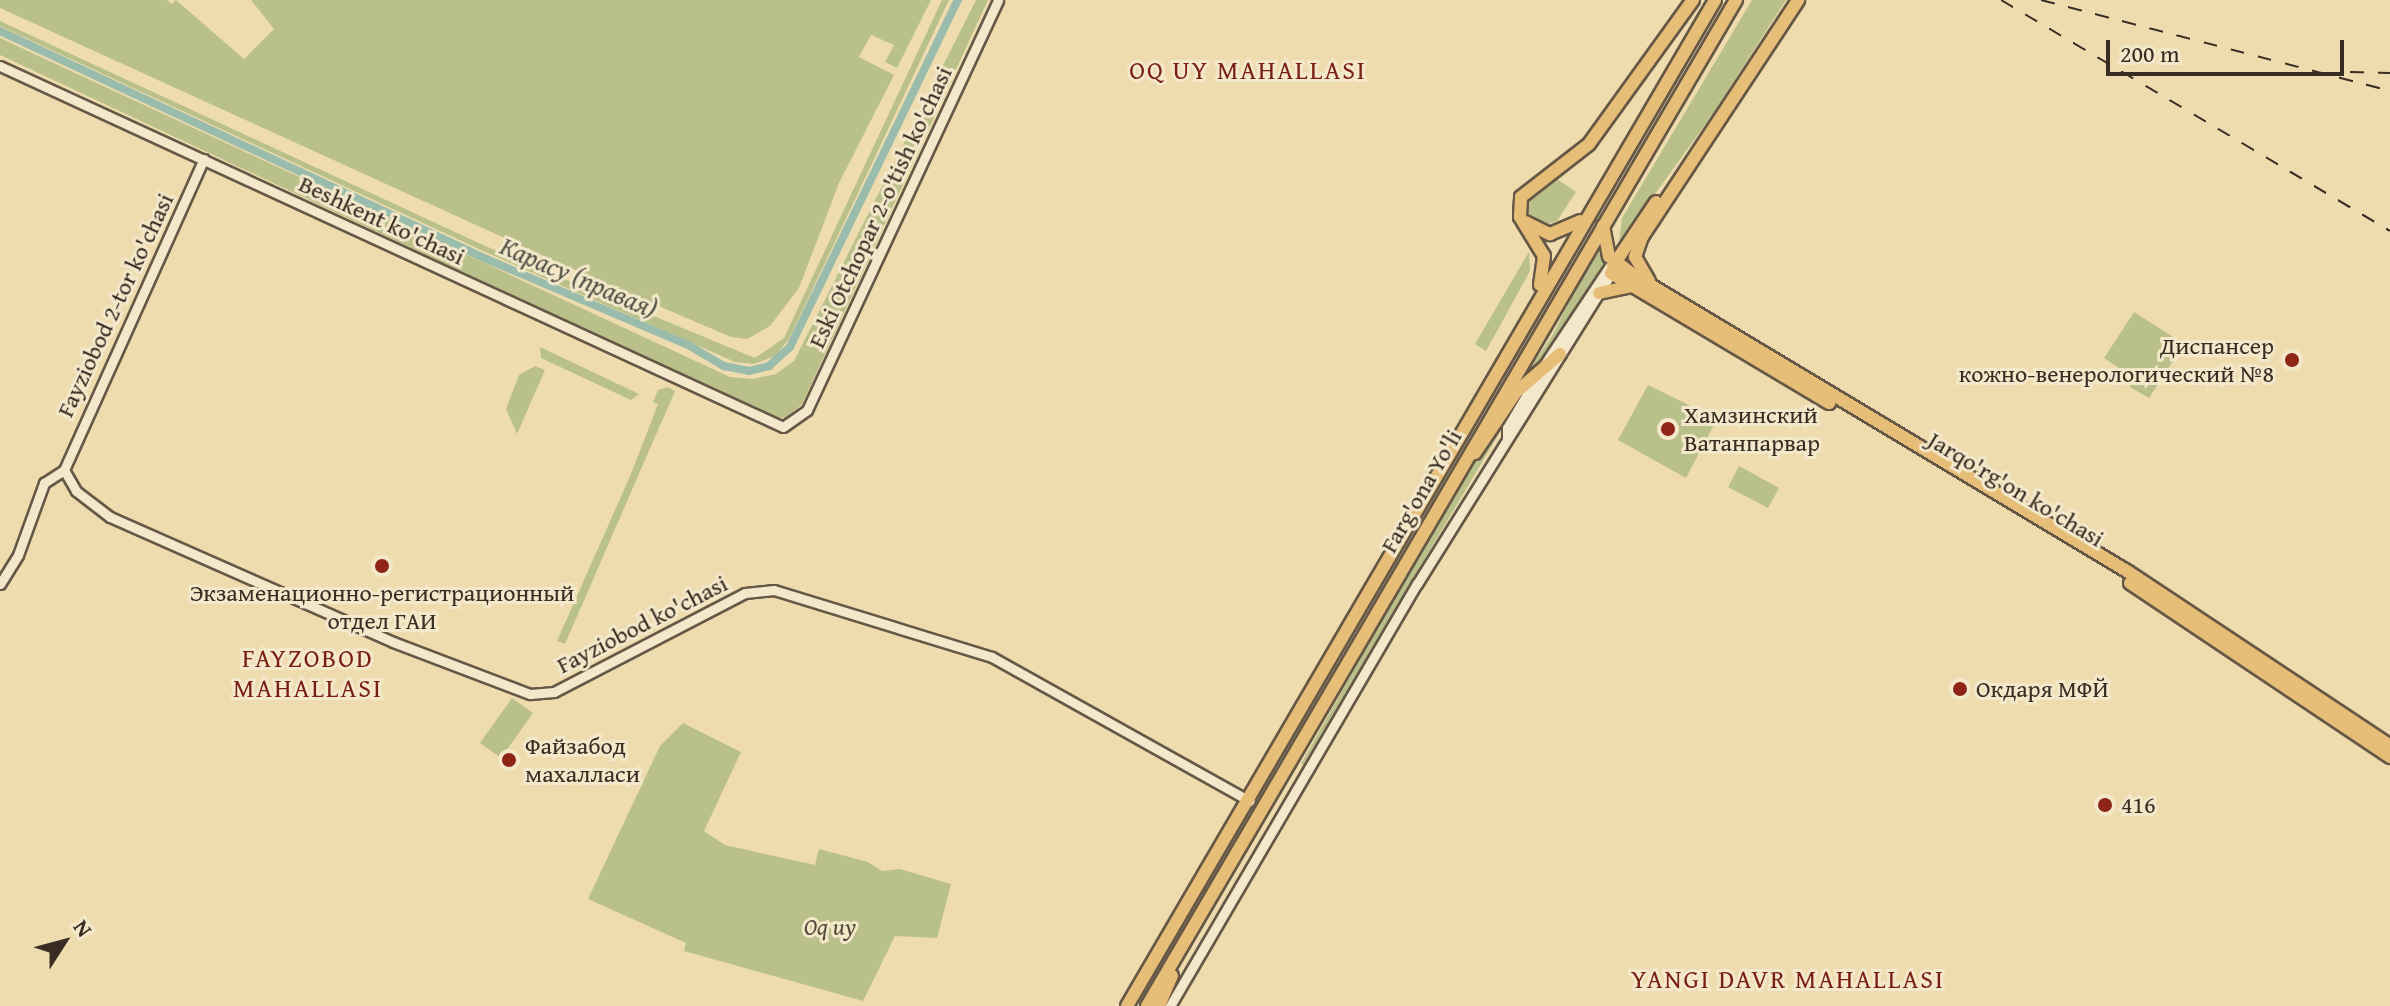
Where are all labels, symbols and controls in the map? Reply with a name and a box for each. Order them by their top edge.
scale bar [2110,24,2348,74]
text: 200 m [2120,36,2180,71]
district label: OQ UY MAHALLASI [1129,54,1367,86]
street label: Eski Otchopar 2-o'tish ko'chasi [802,62,958,352]
street label: Beshkent ko'chasi [295,169,469,271]
street label: Fayziobod 2-tor ko'chasi [50,189,180,421]
water label: Карасу (правая) [496,230,662,324]
place label: Диспансер кожно-венерологический №8 [1959,332,2274,388]
marker: Диспансер кожно-венерологический №8 [2281,349,2303,371]
place label: Хамзинский Ватанпарвар [1684,401,1820,457]
marker: Хамзинский Ватанпарвар [1659,420,1677,438]
street label: Farg'ona Yo'li [1374,424,1468,558]
street label: Jarqo'rg'on ko'chasi [1923,425,2109,553]
marker: Экзаменационно-регистрационный отдел ГАИ [373,557,391,575]
street label: Fayziobod ko'chasi [552,569,732,679]
place label: Экзаменационно-регистрационный отдел ГАИ [190,579,574,635]
district label: FAYZOBOD MAHALLASI [233,642,383,704]
place label: Окдаря МФЙ [1976,675,2109,703]
marker: Окдаря МФЙ [1951,680,1969,698]
place label: Файзабод махалласи [525,732,640,788]
marker: Файзабод махалласи [500,751,518,769]
place label: 416 [2121,791,2156,819]
marker: 416 [2096,796,2114,814]
north arrow [24,902,104,982]
text: N [66,913,101,943]
park label: Oq uy [804,913,856,941]
district label: YANGI DAVR MAHALLASI [1631,963,1945,995]

